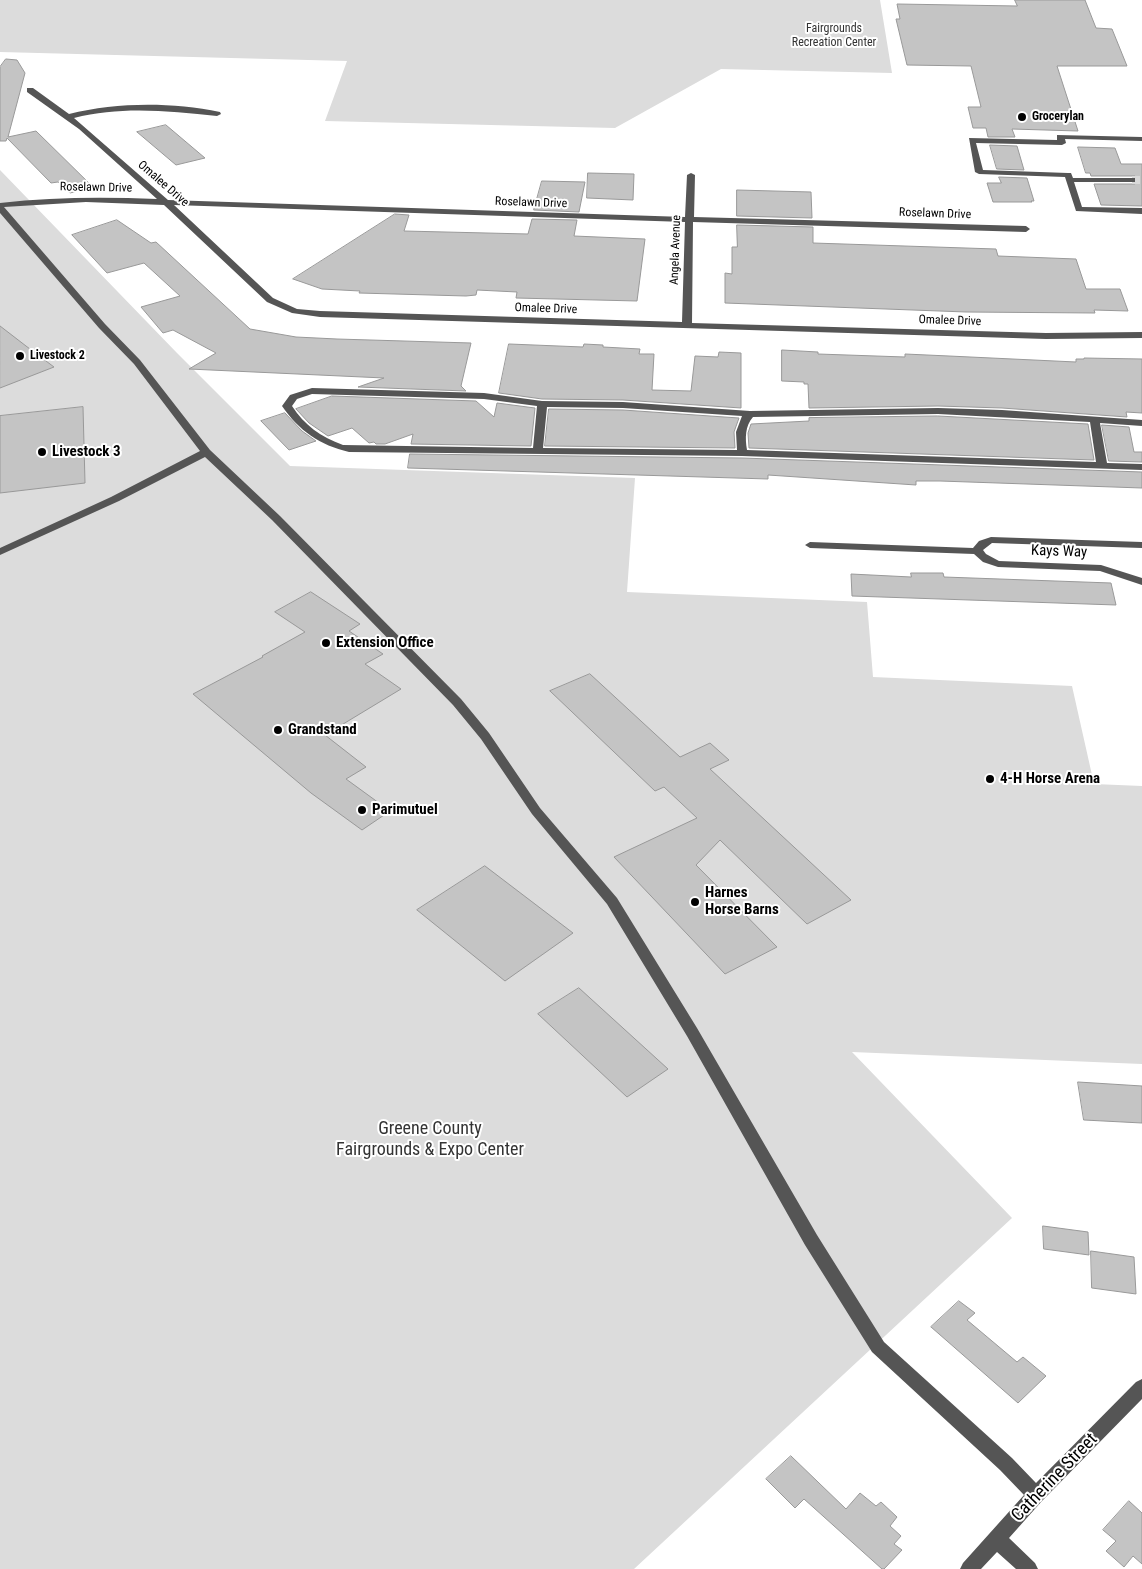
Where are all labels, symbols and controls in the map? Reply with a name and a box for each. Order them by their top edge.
park label: Fairgrounds Recreation Center [792,22,876,50]
place label: Grocerylan [1032,110,1084,124]
marker: Grocerylan [1016,111,1028,123]
street label: Omalee Drive [135,158,191,210]
street label: Roselawn Drive [60,180,132,196]
street label: Roselawn Drive [495,195,567,211]
street label: Roselawn Drive [899,206,971,222]
street label: Angela Avenue [668,215,684,285]
street label: Omalee Drive [514,301,578,317]
street label: Omalee Drive [918,313,982,329]
place label: Livestock 2 [30,349,85,363]
marker: Livestock 2 [14,350,26,362]
place label: Livestock 3 [52,443,121,461]
marker: Livestock 3 [36,446,48,458]
street label: Kays Way [1031,542,1087,562]
place label: Extension Office [336,634,434,652]
marker: Extension Office [320,637,332,649]
place label: Grandstand [288,721,357,739]
marker: Grandstand [272,724,284,736]
place label: 4-H Horse Arena [1000,770,1100,788]
marker: 4-H Horse Arena [984,773,996,785]
place label: Parimutuel [372,801,438,819]
marker: Parimutuel [356,804,368,816]
place label: Harnes Horse Barns [705,884,779,919]
marker: Harnes Horse Barns [689,896,701,908]
park label: Greene County Fairgrounds & Expo Center [336,1118,524,1160]
street label: Catherine Street [1008,1429,1102,1527]

